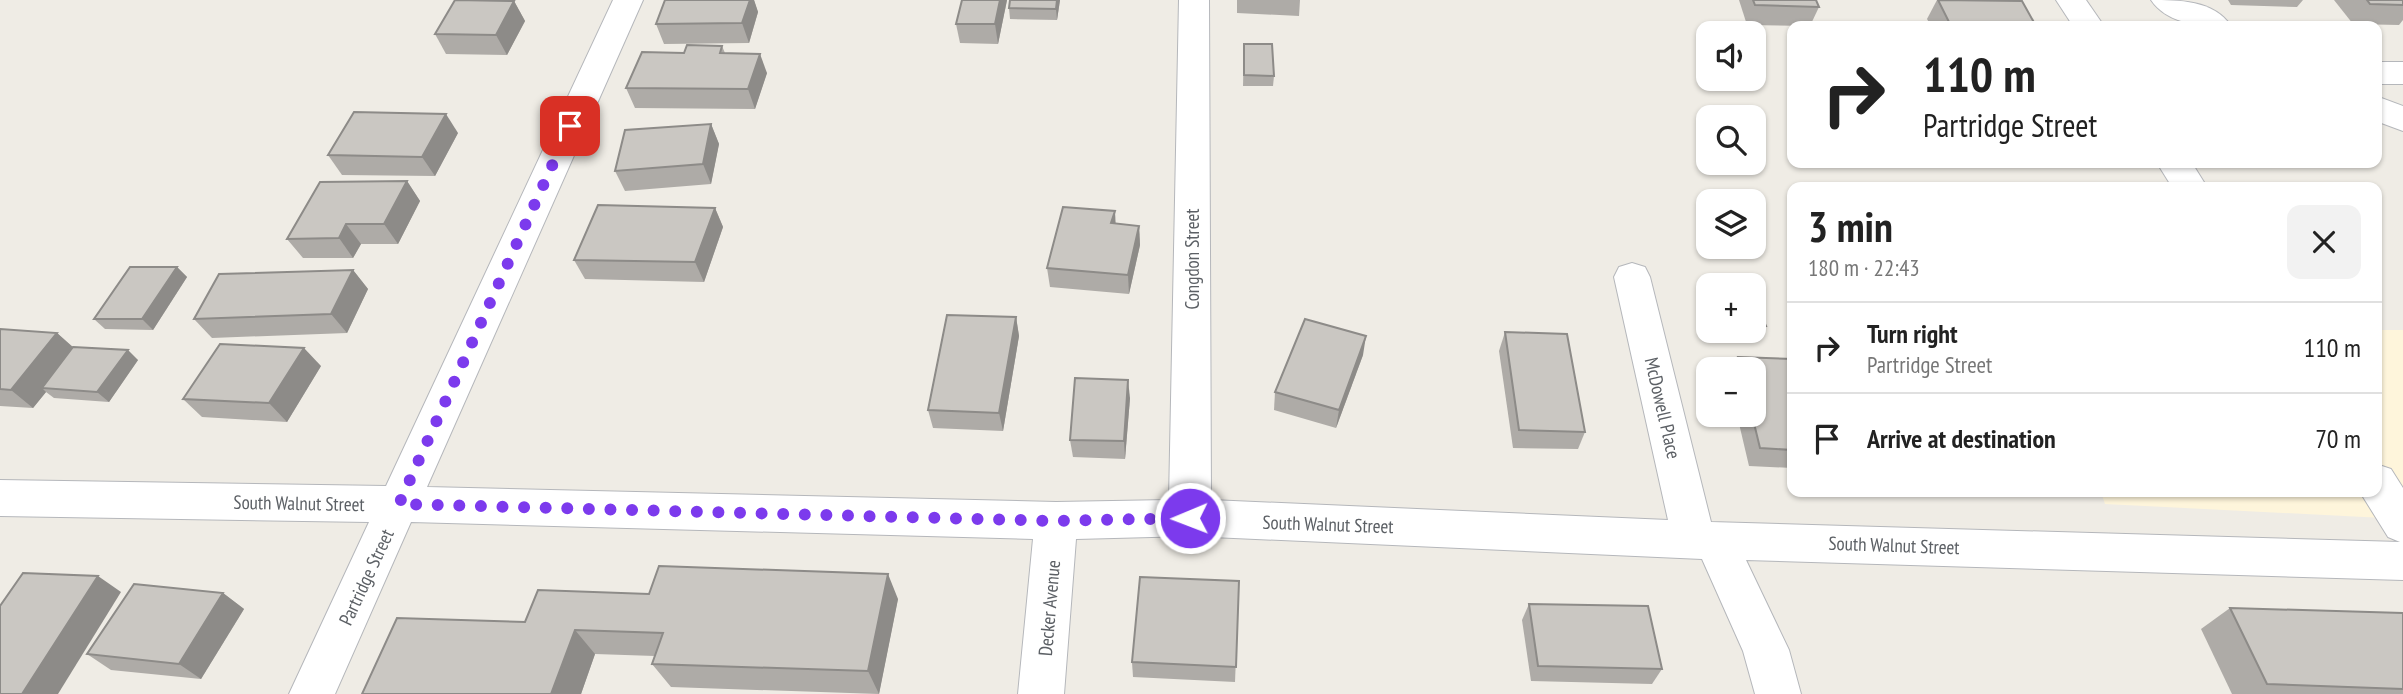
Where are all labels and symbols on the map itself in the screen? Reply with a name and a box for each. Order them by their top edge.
pin [540,96,600,156]
street label: Congdon Street [1180,208,1204,310]
street label: McDowell Place [1640,355,1686,461]
position arrow [1153,481,1227,555]
street label: South Walnut Street [233,490,366,516]
street label: South Walnut Street [1262,510,1395,538]
street label: Partridge Street [333,524,399,629]
street label: South Walnut Street [1828,531,1961,559]
street label: Decker Avenue [1033,559,1065,657]

